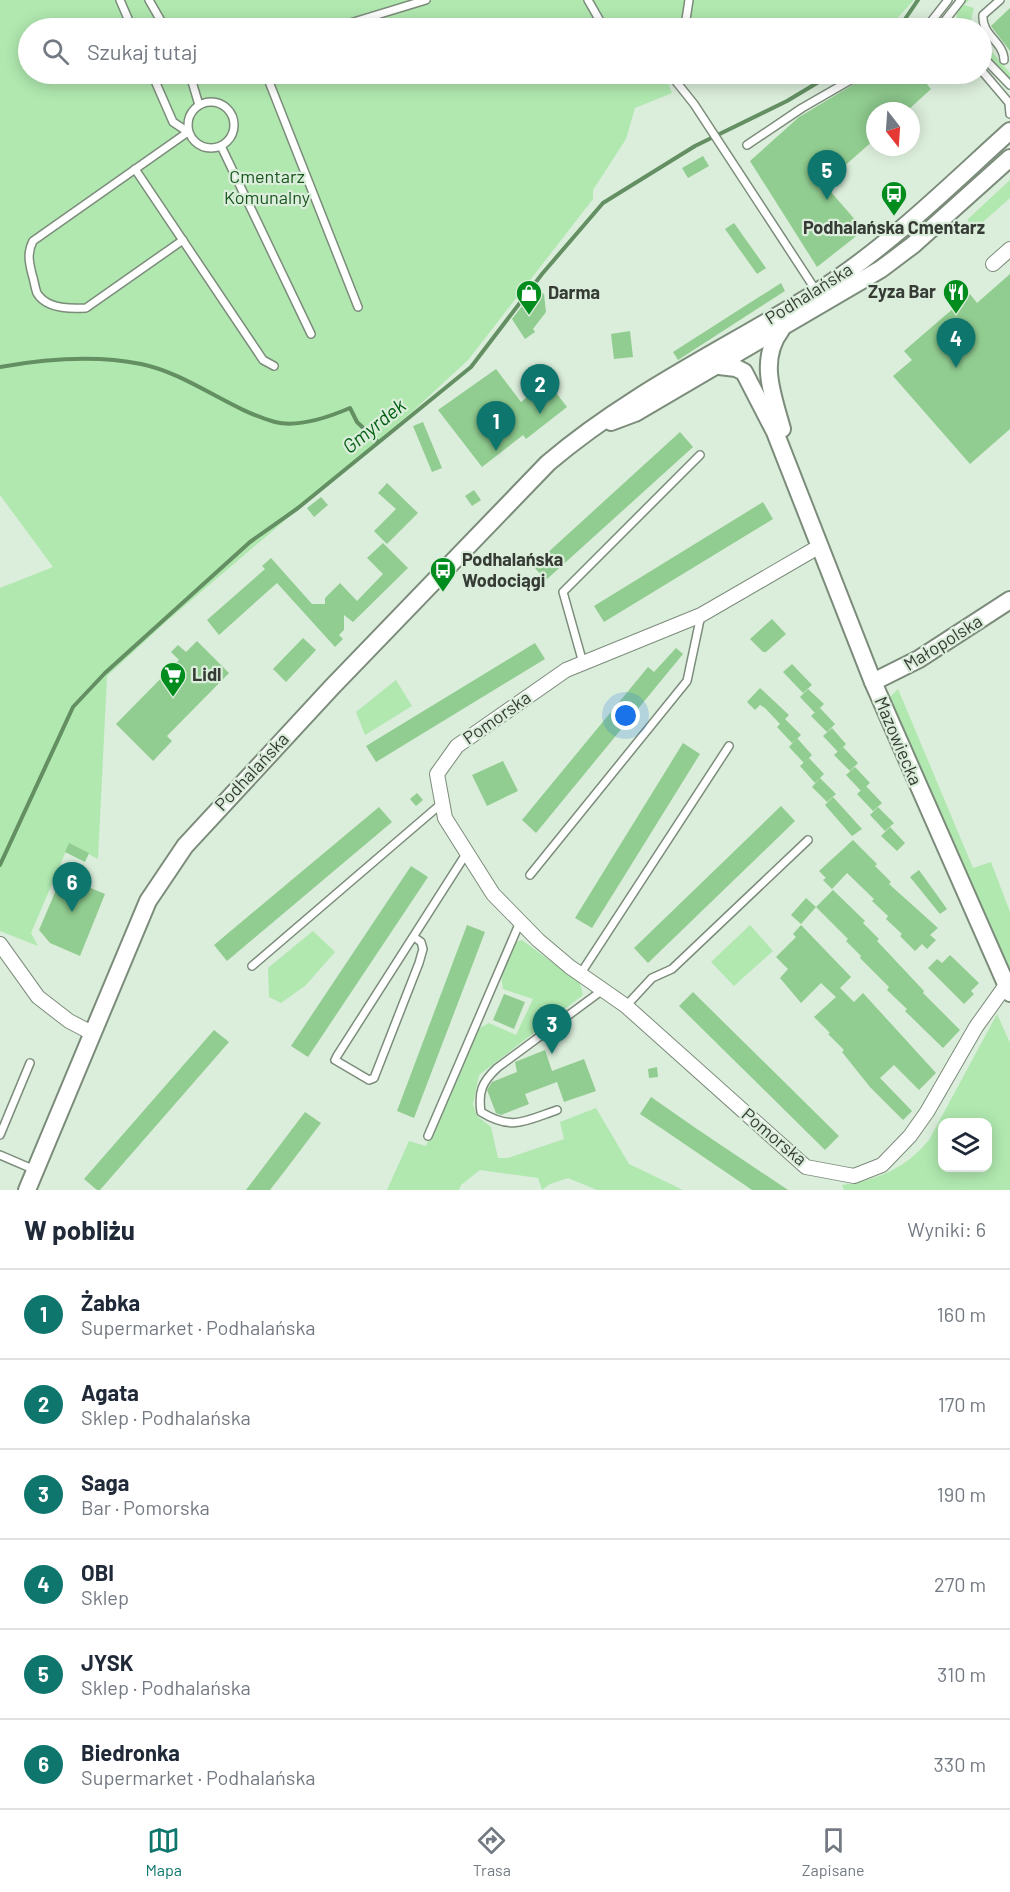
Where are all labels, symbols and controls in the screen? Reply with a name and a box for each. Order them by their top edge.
search box [18,18,992,84]
icon: search [39,35,72,68]
text: Szukaj tutaj [87,38,198,64]
north arrow [866,102,920,156]
pin: 5 [808,150,846,200]
park label: Cmentarz Komunalny [224,165,310,208]
bus stop icon: Podhalańska Cmentarz [879,179,909,217]
place label: Podhalańska Cmentarz [803,216,985,238]
street label: Podhalańska [761,258,856,329]
restaurant icon: Zyza Bar [941,277,971,315]
shop icon: Darma [514,278,544,316]
place label: Zyza Bar [868,280,936,302]
place label: Darma [548,281,600,303]
pin: 4 [936,318,976,368]
pin: 2 [520,364,560,414]
water label: Gmyrdek [337,392,410,458]
pin: 1 [476,402,516,451]
place label: Podhalańska Wodociągi [462,548,563,591]
bus stop icon: Podhalańska Wodociągi [428,555,458,593]
street label: Małopolska [899,609,986,675]
supermarket icon: Lidl [158,660,188,698]
place label: Lidl [192,663,221,685]
street label: Pomorska [458,686,535,749]
street label: Mazowiecka [870,693,927,788]
your location [611,701,640,730]
street label: Podhalańska [210,728,293,815]
pin: 6 [52,862,92,912]
pin: 3 [532,1004,572,1054]
street label: Pomorska [738,1103,812,1170]
map controls [938,1118,992,1172]
button: layers [938,1118,992,1172]
text: W pobliżu [24,1214,135,1245]
text: Wyniki: 6 [907,1217,986,1241]
text: Żabka [81,1289,140,1315]
text: 1 [40,1302,47,1326]
text: 160 m [937,1302,986,1326]
text: Supermarket · Podhalańska [81,1315,316,1339]
text: Agata [81,1379,139,1405]
text: 2 [38,1392,49,1416]
text: 170 m [938,1392,986,1416]
text: Sklep · Podhalańska [81,1405,251,1429]
text: Saga [81,1469,129,1495]
text: 3 [38,1482,49,1506]
text: 190 m [937,1482,986,1506]
text: Bar · Pomorska [81,1495,210,1519]
text: OBI [81,1559,114,1585]
text: 4 [37,1572,50,1596]
text: 270 m [934,1572,986,1596]
text: Sklep [81,1585,129,1609]
text: JYSK [81,1649,134,1675]
text: 5 [38,1662,49,1686]
text: 310 m [937,1662,986,1686]
text: Sklep · Podhalańska [81,1675,251,1699]
text: Biedronka [81,1739,180,1765]
text: 6 [38,1752,49,1776]
text: 330 m [934,1752,986,1776]
text: Supermarket · Podhalańska [81,1765,316,1789]
tab: Mapa [145,1824,182,1879]
tab: Trasa [473,1824,511,1879]
tab: Zapisane [802,1824,865,1879]

